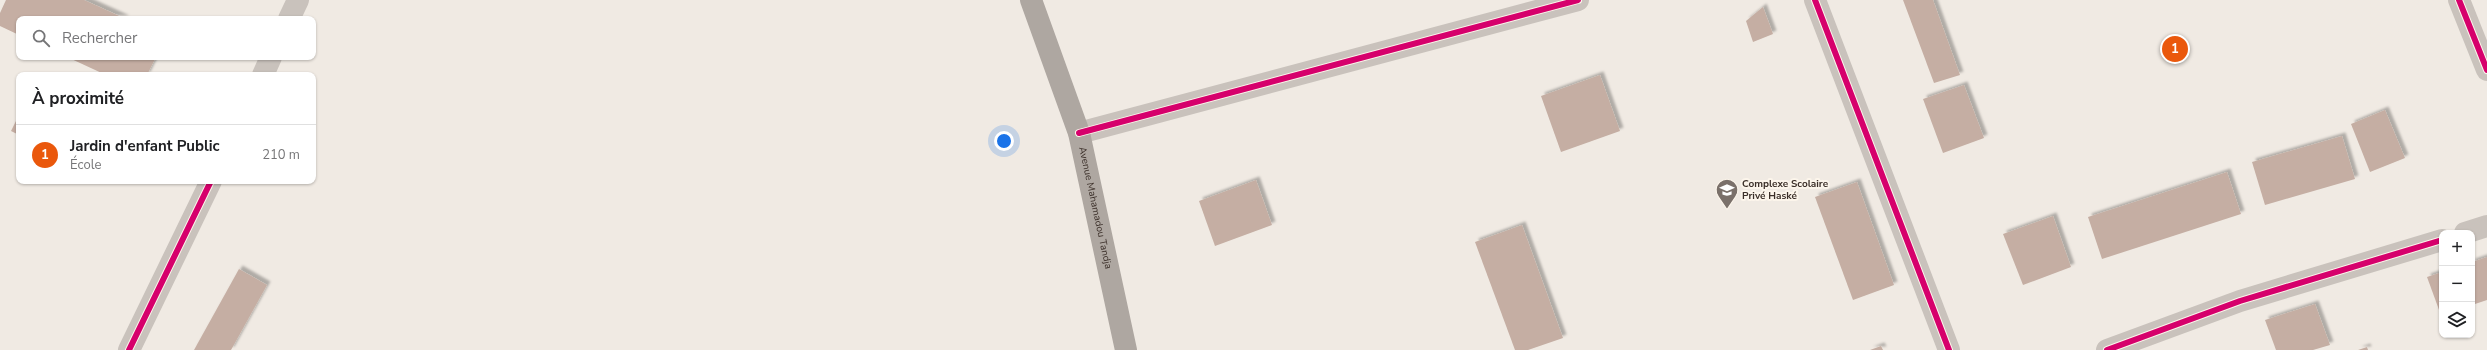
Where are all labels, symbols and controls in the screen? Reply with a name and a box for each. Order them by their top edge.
search box [16,16,316,60]
icon: search [30,27,52,49]
text: Rechercher [62,28,137,48]
pin: 1 [2162,34,2188,64]
text: À proximité [32,87,124,110]
your location [994,131,1014,151]
text: Jardin d'enfant Public [70,136,220,156]
street label: Avenue Mahamadou Tandja [1075,145,1115,270]
text: 1 [41,146,49,164]
text: 210 m [262,146,300,164]
text: École [70,156,101,174]
school or university icon: Complexe Scolaire Privé Haské [1714,177,1740,210]
place label: Complexe Scolaire Privé Haské [1742,177,1829,203]
map controls [2439,230,2475,338]
button: + [2439,230,2475,266]
button: − [2439,266,2475,302]
button: layers [2439,302,2475,338]

